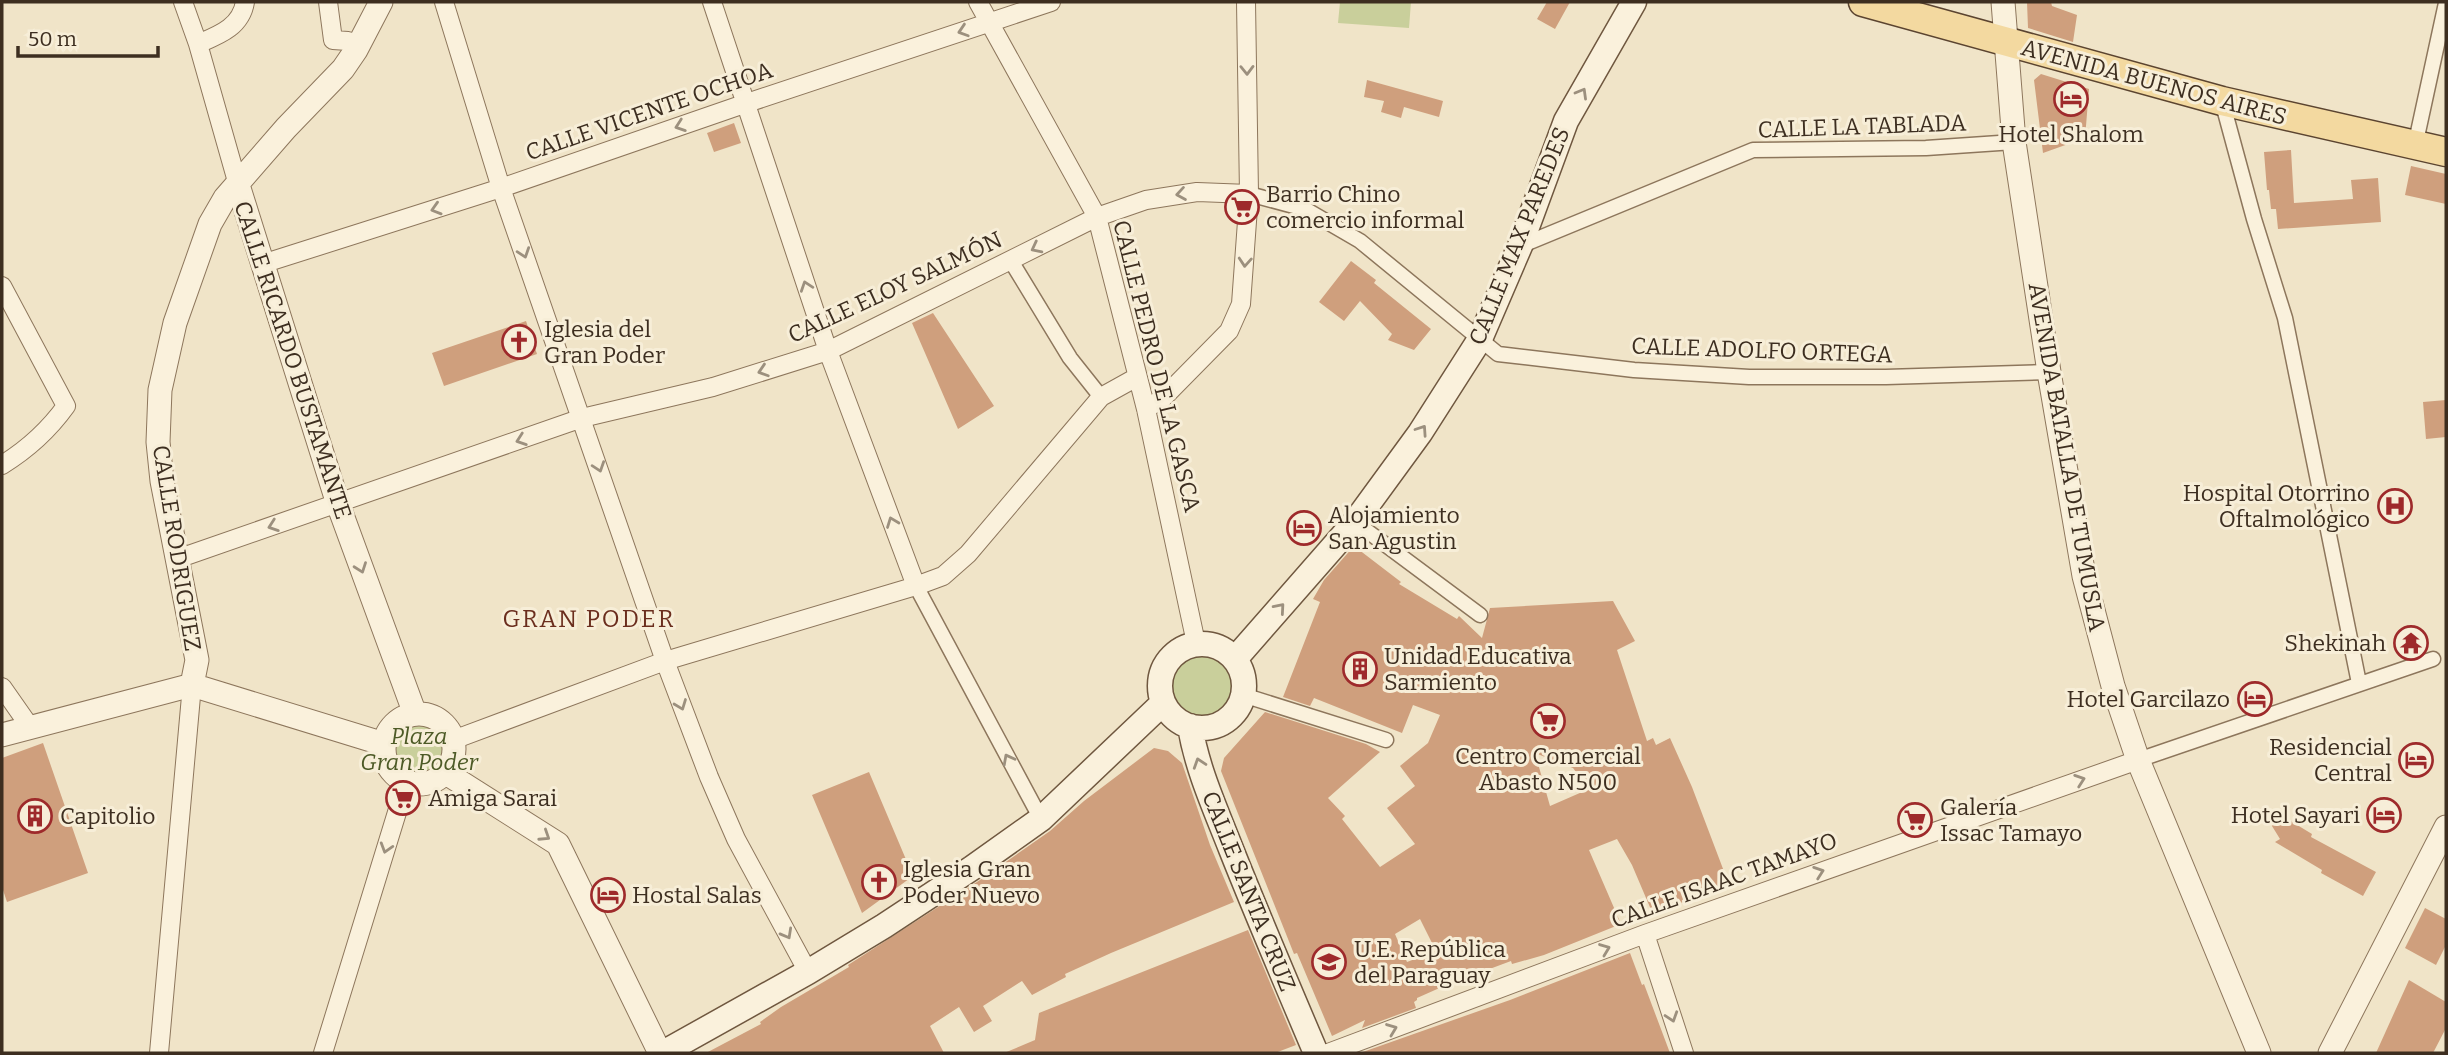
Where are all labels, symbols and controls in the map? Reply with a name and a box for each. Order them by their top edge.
scale bar [18,14,158,58]
one-way arrow [957,23,969,37]
text: 50 m [28,26,77,52]
street label: AVENIDA BUENOS AIRES [2018,33,2290,131]
street label: CALLE VICENTE OCHOA [522,55,777,166]
one-way arrow [1239,65,1255,76]
hotel icon: Hotel Shalom [2052,80,2090,118]
one-way arrow [1574,88,1587,100]
street label: CALLE LA TABLADA [1757,108,1968,144]
one-way arrow [674,118,687,132]
place label: Hotel Shalom [1998,120,2144,148]
street label: CALLE MAX PAREDES [1462,123,1576,349]
place label: Barrio Chino comercio informal [1266,180,1465,234]
one-way arrow [1175,186,1187,201]
supermarket icon: Barrio Chino comercio informal [1223,188,1261,226]
street label: CALLE RICARDO BUSTAMANTE [228,197,358,523]
one-way arrow [430,200,442,215]
street label: CALLE PEDRO DE LA GASCA [1107,217,1207,515]
street label: CALLE ELOY SALMÓN [784,225,1006,349]
one-way arrow [1031,240,1043,254]
one-way arrow [516,246,530,258]
one-way arrow [1238,257,1253,268]
one-way arrow [800,280,814,293]
street label: AVENIDA BATALLA DE TUMUSLA [2022,280,2112,634]
place label: Iglesia del Gran Poder [544,315,665,369]
church icon: Iglesia del Gran Poder [500,323,538,361]
street label: CALLE ADOLFO ORTEGA [1631,331,1894,369]
one-way arrow [757,363,769,378]
one-way arrow [1413,424,1426,437]
one-way arrow [515,432,527,446]
street label: CALLE RODRIGUEZ [147,443,207,653]
one-way arrow [591,461,605,473]
place label: Hospital Otorrino Oftalmológico [2183,479,2370,533]
hospital icon: Hospital Otorrino Oftalmológico [2376,487,2414,525]
place label: Alojamiento San Agustin [1328,501,1460,555]
hotel icon: Alojamiento San Agustin [1285,509,1323,547]
one-way arrow [887,516,901,528]
one-way arrow [268,518,280,532]
one-way arrow [353,562,367,574]
one-way arrow [1272,603,1284,616]
district label: GRAN PODER [502,605,676,633]
temple icon: Shekinah [2392,624,2430,662]
place label: Shekinah [2284,629,2386,657]
place label: Unidad Educativa Sarmiento [1384,642,1572,696]
building icon: Unidad Educativa Sarmiento [1341,650,1379,688]
hotel icon: Hotel Garcilazo [2236,680,2274,718]
place label: Hotel Garcilazo [2067,685,2230,713]
one-way arrow [673,699,687,711]
supermarket icon: Centro Comercial Abasto N500 [1529,702,1567,740]
park label: Plaza Gran Poder [360,722,480,776]
place label: Residencial Central [2269,733,2392,787]
hotel icon: Residencial Central [2397,741,2435,779]
place label: Centro Comercial Abasto N500 [1455,742,1641,796]
one-way arrow [1003,753,1017,766]
one-way arrow [1192,757,1207,769]
one-way arrow [2074,774,2086,788]
supermarket icon: Amiga Sarai [384,779,422,817]
place label: Amiga Sarai [428,784,557,812]
street label: CALLE SANTA CRUZ [1196,787,1302,995]
place label: Galería Issac Tamayo [1940,793,2082,847]
hotel icon: Hotel Sayari [2365,796,2403,834]
building icon: Capitolio [16,797,54,835]
supermarket icon: Galería Issac Tamayo [1896,801,1934,839]
place label: Hotel Sayari [2231,801,2360,829]
place label: Capitolio [60,802,155,830]
street label: CALLE ISAAC TAMAYO [1607,826,1841,934]
one-way arrow [537,827,550,840]
one-way arrow [379,842,394,854]
place label: Iglesia Gran Poder Nuevo [903,855,1040,909]
church icon: Iglesia Gran Poder Nuevo [860,863,898,901]
one-way arrow [1813,866,1825,880]
hotel icon: Hostal Salas [589,876,627,914]
place label: Hostal Salas [632,881,762,909]
one-way arrow [779,926,792,939]
place label: U.E. República del Paraguay [1354,935,1506,989]
school or university icon: U.E. República del Paraguay [1310,943,1348,981]
one-way arrow [1599,943,1611,957]
one-way arrow [1664,1010,1679,1022]
one-way arrow [1386,1023,1398,1037]

